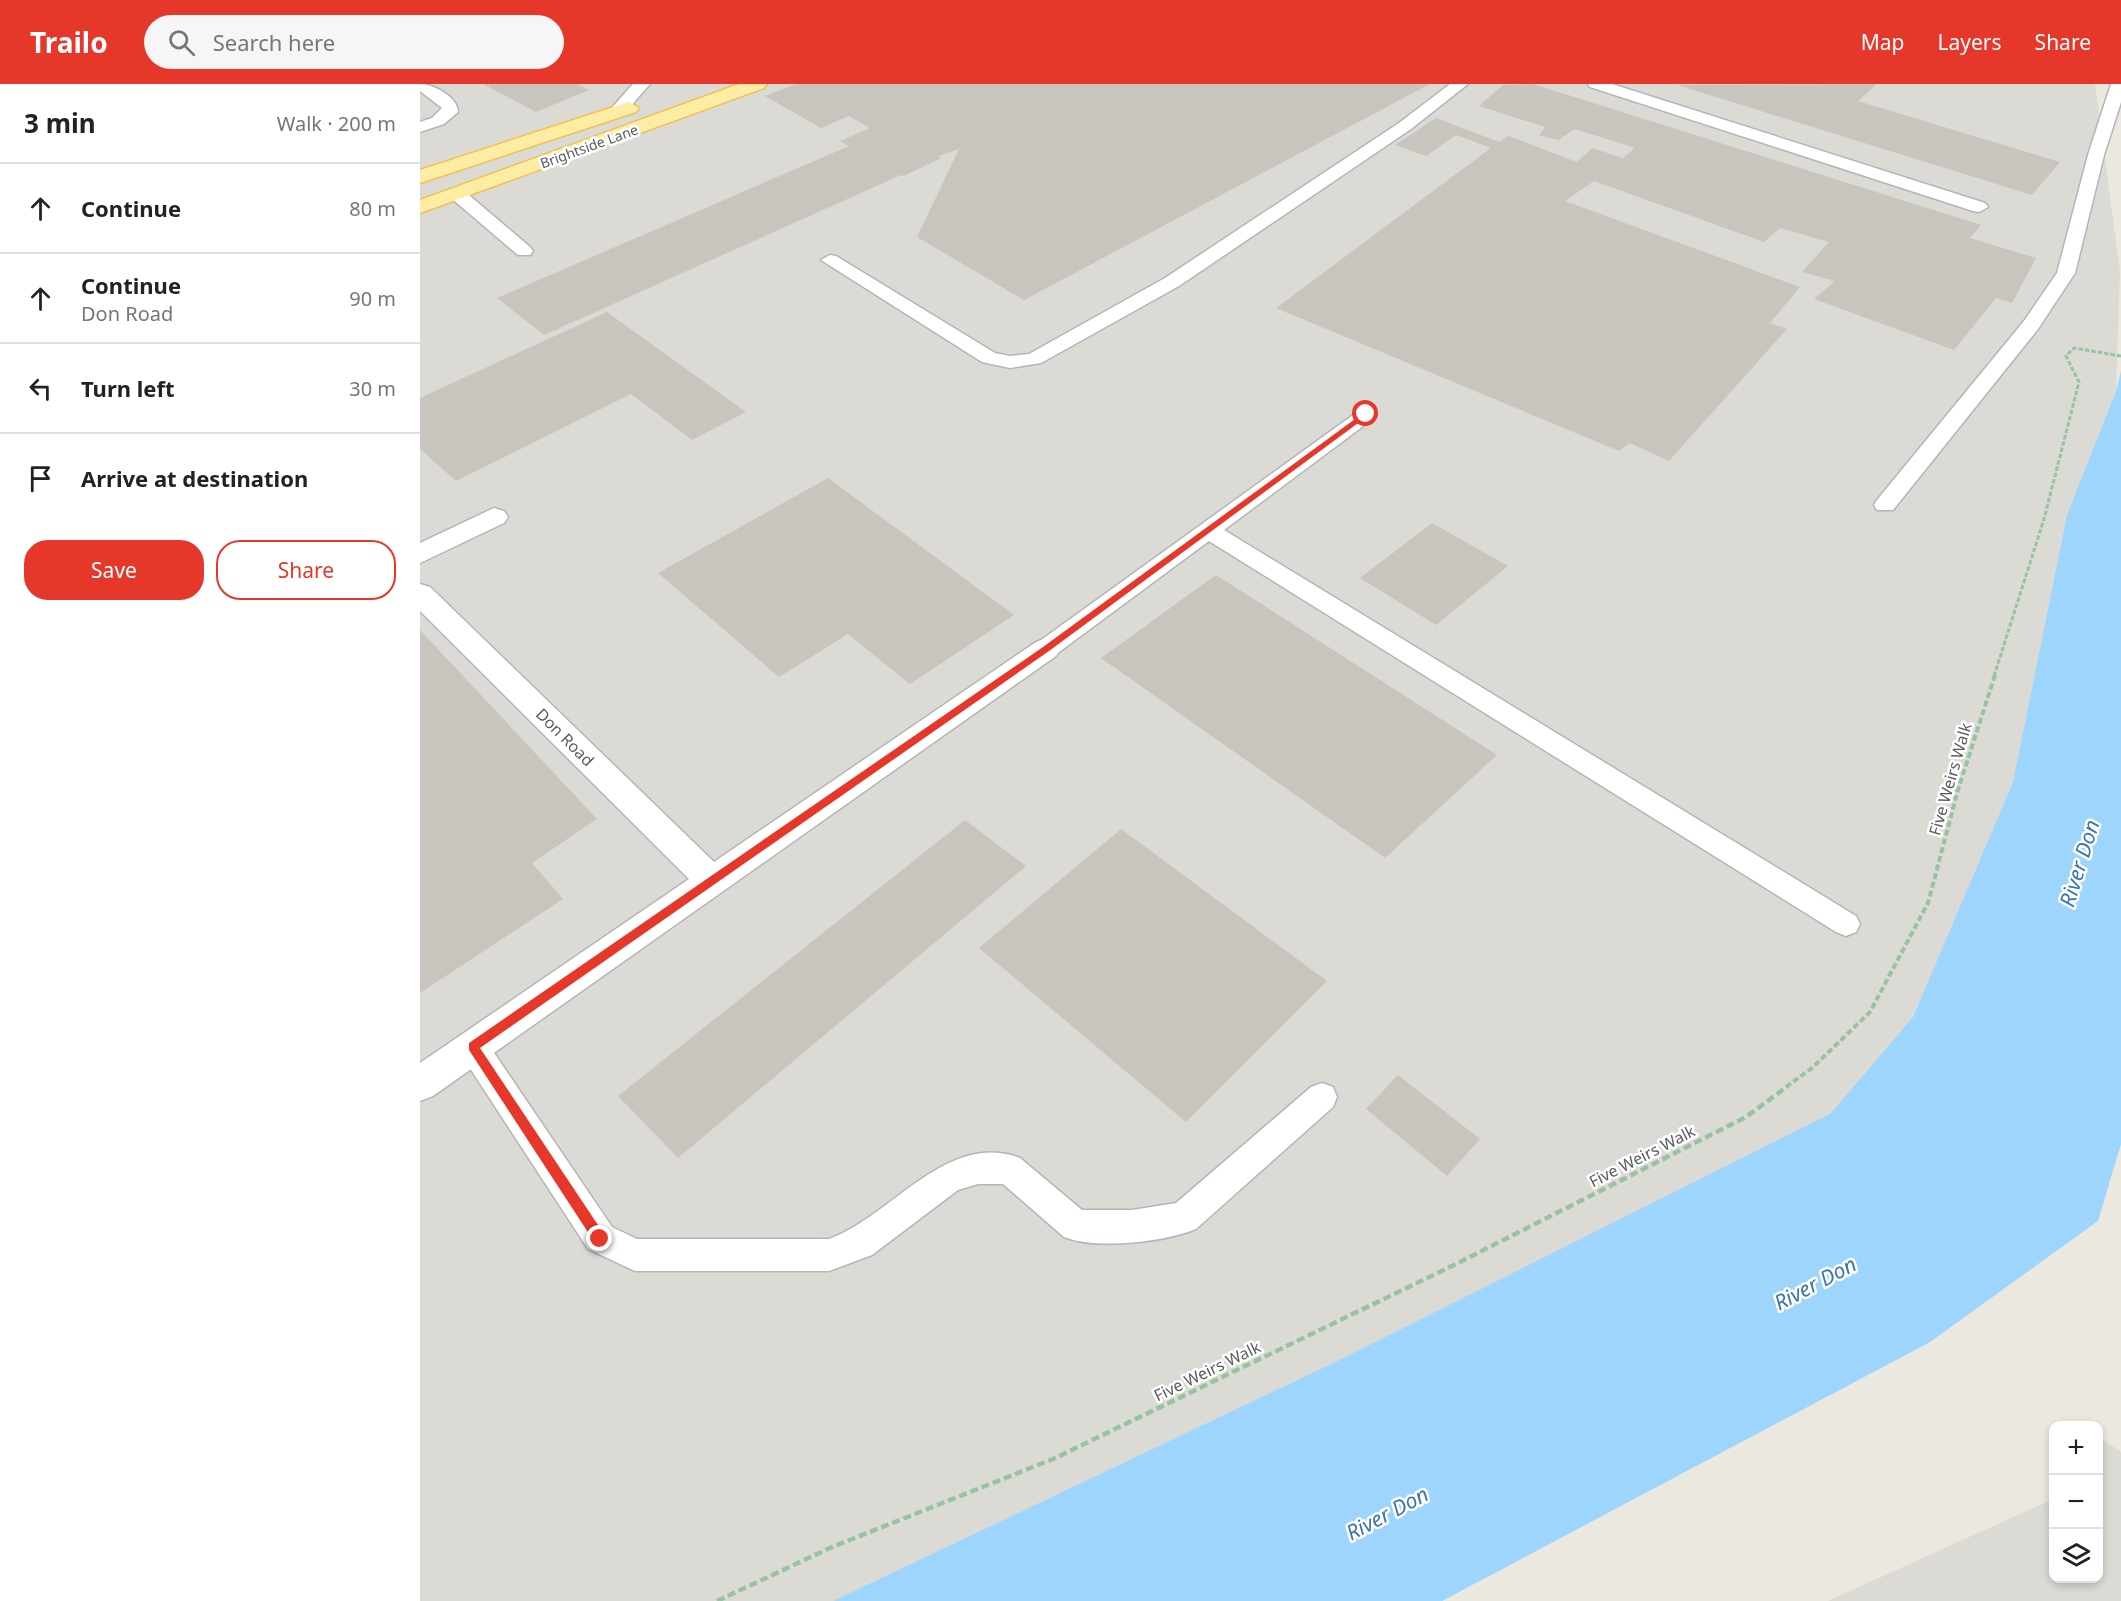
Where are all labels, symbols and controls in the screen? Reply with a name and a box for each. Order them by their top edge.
search box [144,15,564,69]
text: Trailo [30,23,108,61]
icon: search [165,26,198,59]
text: Search here [213,27,335,57]
text: Map [1861,28,1905,56]
text: Layers [1938,28,2002,56]
text: Share [2035,28,2091,56]
text: 3 min [24,105,96,141]
text: Walk · 200 m [277,110,396,137]
street label: Brightside Lane [537,119,641,173]
icon: ahead [24,192,57,225]
text: Continue [81,193,181,223]
text: 80 m [349,195,396,222]
text: Continue [81,270,181,300]
icon: ahead [24,282,57,315]
text: 90 m [349,285,396,312]
text: Don Road [81,300,173,327]
icon: left [24,372,57,405]
text: Turn left [81,373,175,403]
text: 30 m [349,375,396,402]
route start [1352,400,1378,426]
icon: arrive [24,462,57,495]
text: Arrive at destination [81,463,308,493]
button: Save [24,540,204,600]
button: Share [216,540,396,600]
street label: Don Road [531,703,599,771]
street label: Five Weirs Walk [1923,720,1977,838]
water label: River Don [2053,816,2105,910]
street label: Five Weirs Walk [1585,1120,1699,1192]
route end [586,1225,612,1251]
water label: River Don [1769,1250,1861,1316]
street label: Five Weirs Walk [1150,1335,1264,1406]
map controls [2049,1421,2103,1583]
button: + [2049,1421,2103,1475]
button: − [2049,1475,2103,1529]
water label: River Don [1341,1480,1433,1546]
button: layers [2049,1529,2103,1583]

